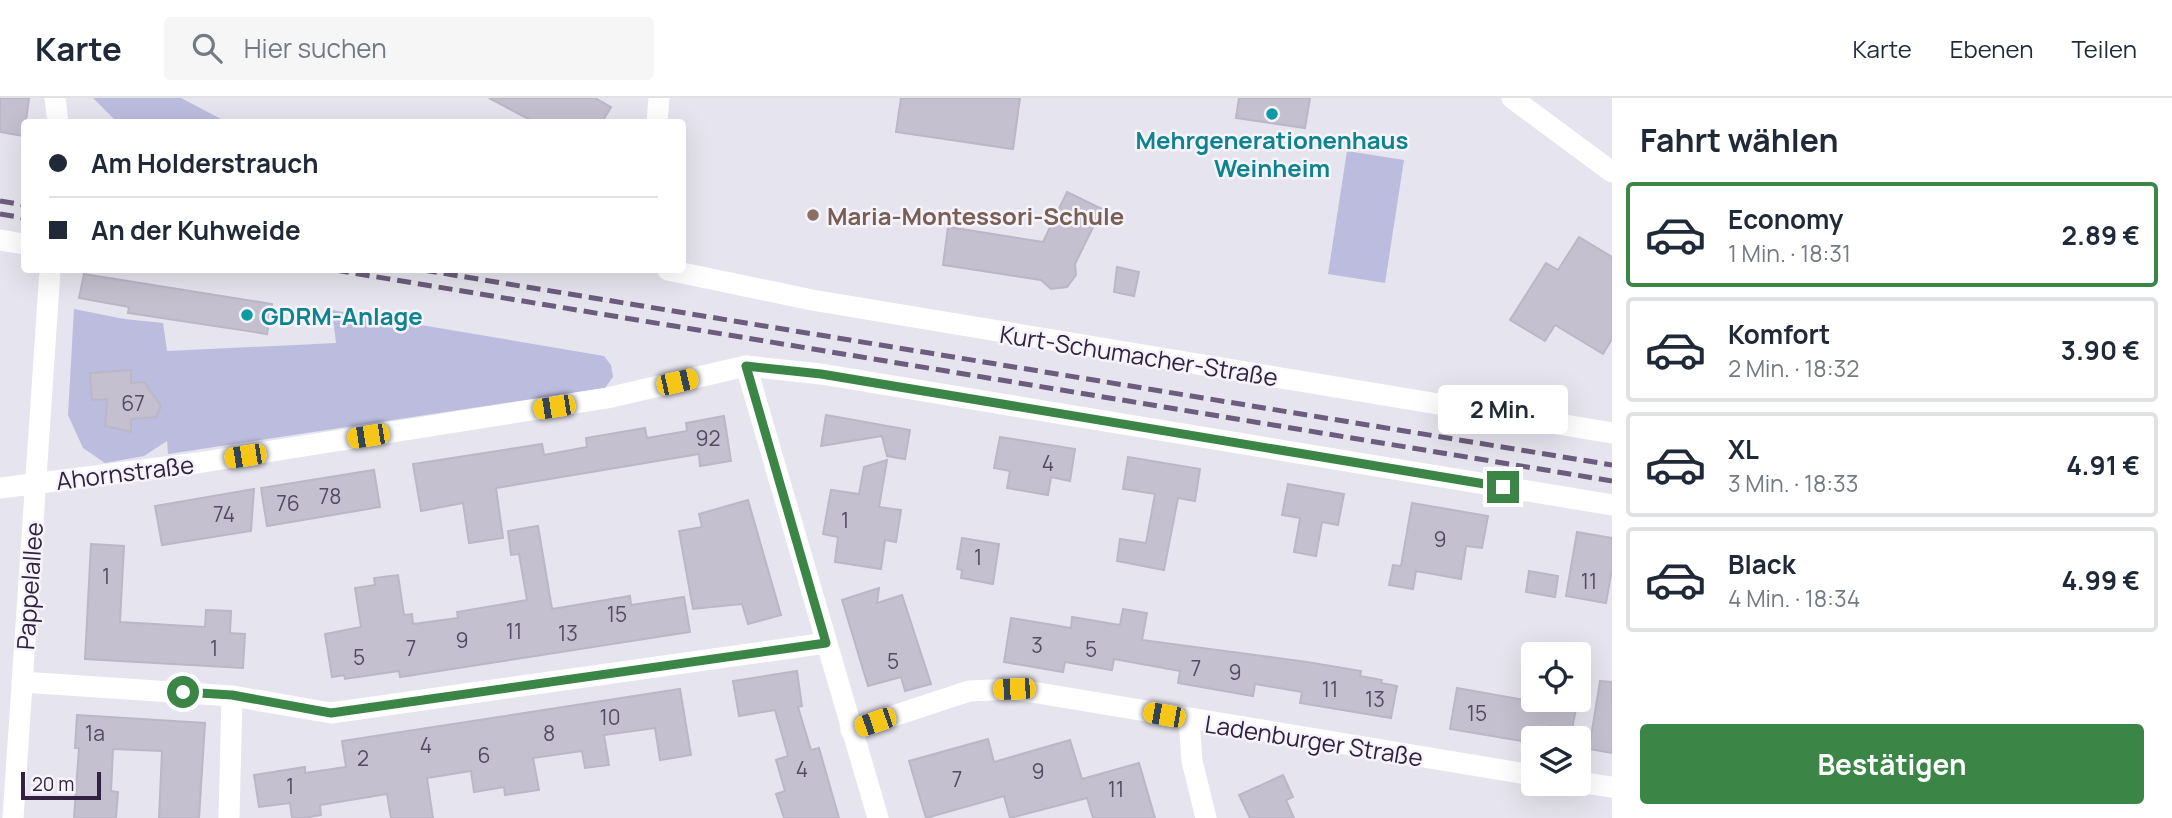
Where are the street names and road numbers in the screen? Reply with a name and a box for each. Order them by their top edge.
street label: Kurt-Schumacher-Straße [998,317,1280,393]
street label: Ahornstraße [54,447,196,497]
street label: Pappelallee [8,521,50,651]
street label: Ladenburger Straße [1203,706,1425,774]

